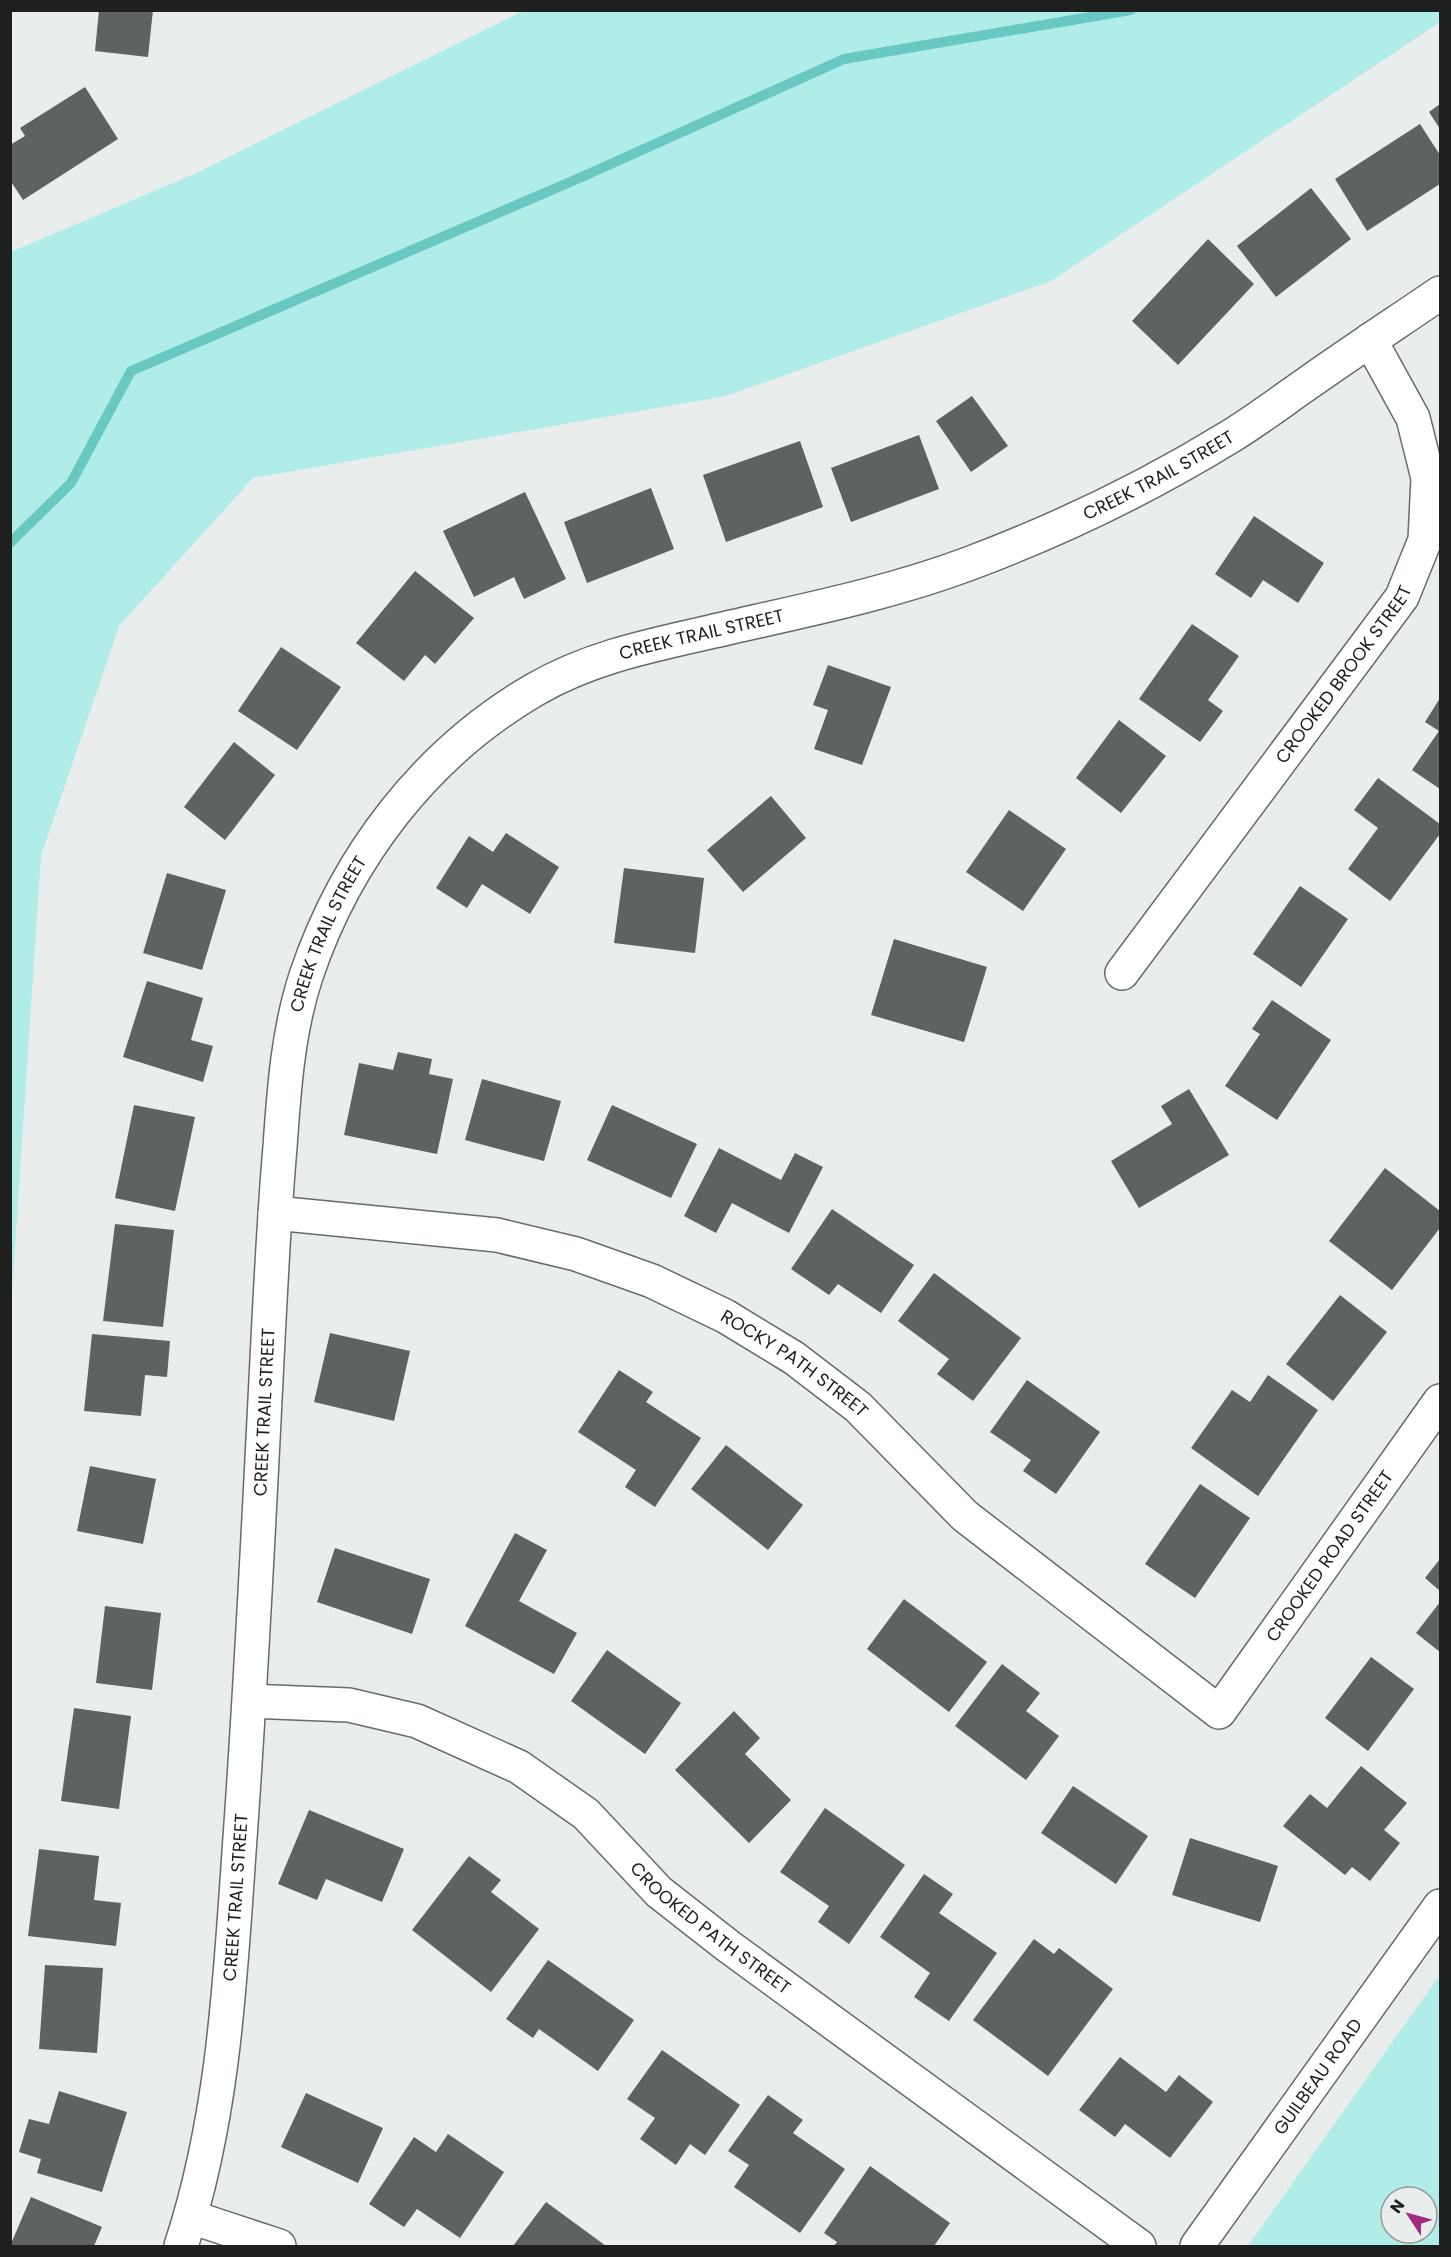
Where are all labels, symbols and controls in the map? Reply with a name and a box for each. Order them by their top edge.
street label: CREEK TRAIL STREET [1079,424,1239,526]
street label: CROOKED BROOK STREET [1269,581,1417,768]
street label: CREEK TRAIL STREET [616,603,786,666]
street label: CREEK TRAIL STREET [284,851,372,1015]
street label: ROCKY PATH STREET [716,1303,874,1423]
street label: CREEK TRAIL STREET [247,1327,281,1497]
street label: CROOKED ROAD STREET [1260,1465,1399,1647]
street label: CREEK TRAIL STREET [217,1812,254,1982]
street label: CROOKED PATH STREET [625,1856,796,2000]
street label: GUILBEAU ROAD [1267,2013,1368,2140]
north arrow [1379,2185,1439,2245]
text: N [1384,2195,1410,2218]

